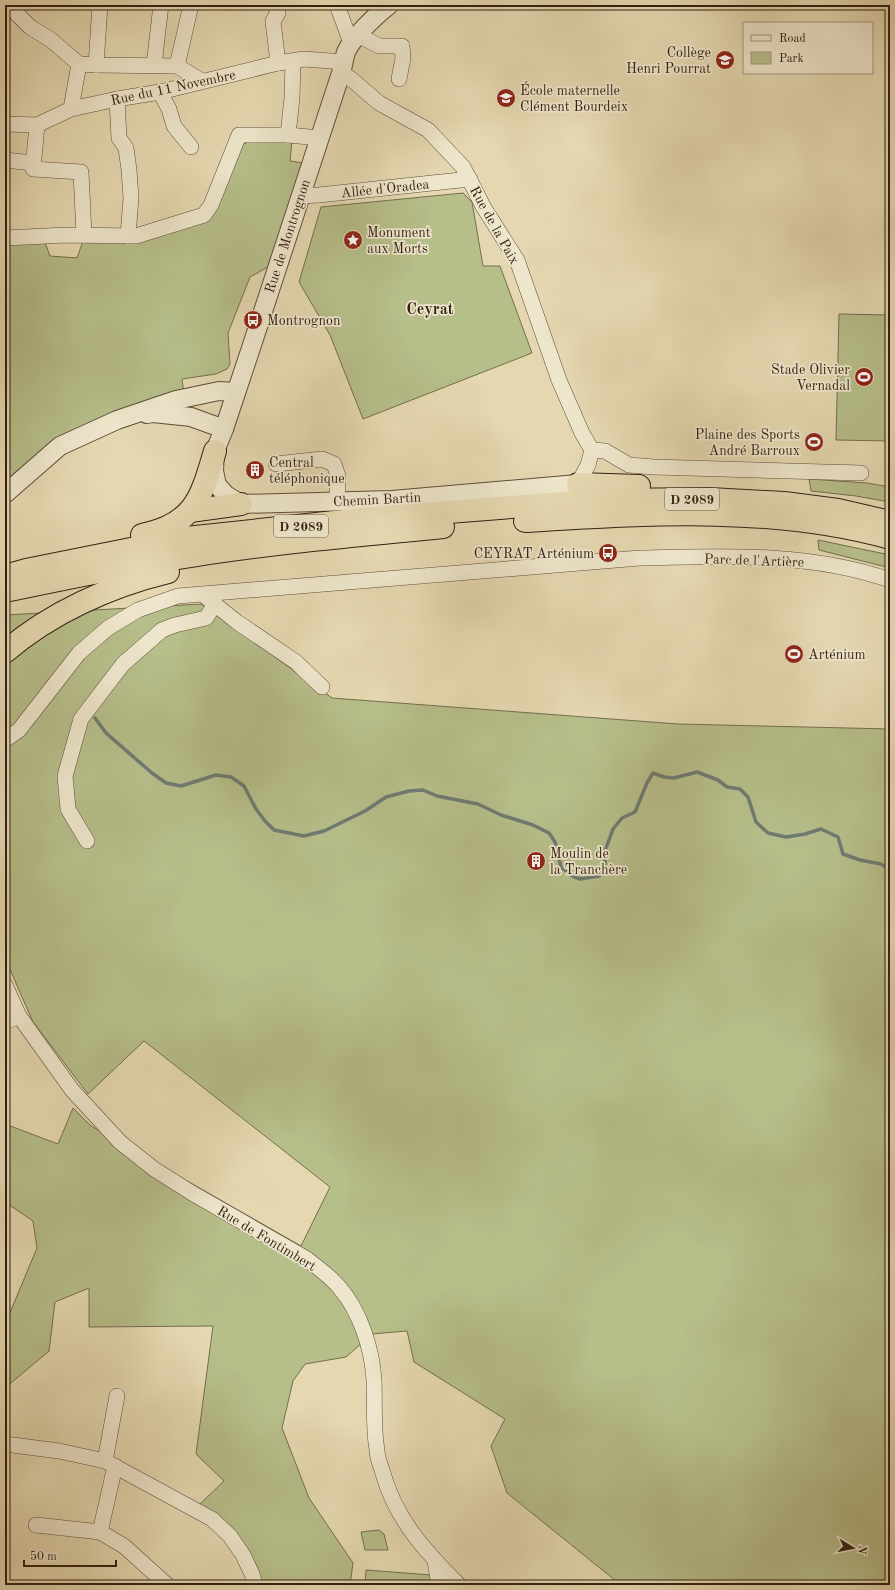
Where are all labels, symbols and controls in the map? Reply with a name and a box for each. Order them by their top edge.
legend [743,22,873,74]
text: Road [779,33,806,45]
place label: Collège Henri Pourrat [626,46,711,76]
school or university icon: Collège Henri Pourrat [714,49,736,71]
text: Park [779,53,804,65]
street label: Rue du 11 Novembre [109,68,237,108]
place label: École maternelle Clément Bourdeix [520,81,628,114]
school or university icon: École maternelle Clément Bourdeix [495,87,517,109]
street label: Rue de Montrognon [263,177,313,295]
street label: Allée d'Oradea [340,177,430,201]
street label: Rue de la Paix [467,184,521,267]
place label: Monument aux Morts [367,226,431,256]
place icon: Monument aux Morts [342,229,364,251]
district label: Ceyrat [406,302,454,318]
bus stop icon: Montrognon [242,309,264,331]
place label: Montrognon [267,314,341,328]
place label: Stade Olivier Vernadal [771,363,850,393]
sports icon: Stade Olivier Vernadal [853,366,875,388]
place label: Plaine des Sports André Barroux [695,428,800,458]
sports icon: Plaine des Sports André Barroux [803,431,825,453]
place label: Central téléphonique [269,456,345,486]
building icon: Central téléphonique [244,459,266,481]
road number: D 2089 [665,488,719,510]
street label: Chemin Bartin [333,491,422,509]
road number: D 2089 [274,515,328,537]
bus stop icon: CEYRAT Arténium [597,542,619,564]
place label: CEYRAT Arténium [474,547,594,561]
street label: Parc de l'Artière [704,552,804,570]
sports icon: Arténium [783,643,805,665]
place label: Arténium [808,648,866,662]
place label: Moulin de la Tranchère [550,847,627,877]
building icon: Moulin de la Tranchère [525,850,547,872]
street label: Rue de Fontimbert [215,1204,318,1274]
north arrow [833,1528,873,1568]
scale bar [24,1542,116,1568]
text: N [855,1544,868,1555]
text: 50 m [30,1550,57,1563]

